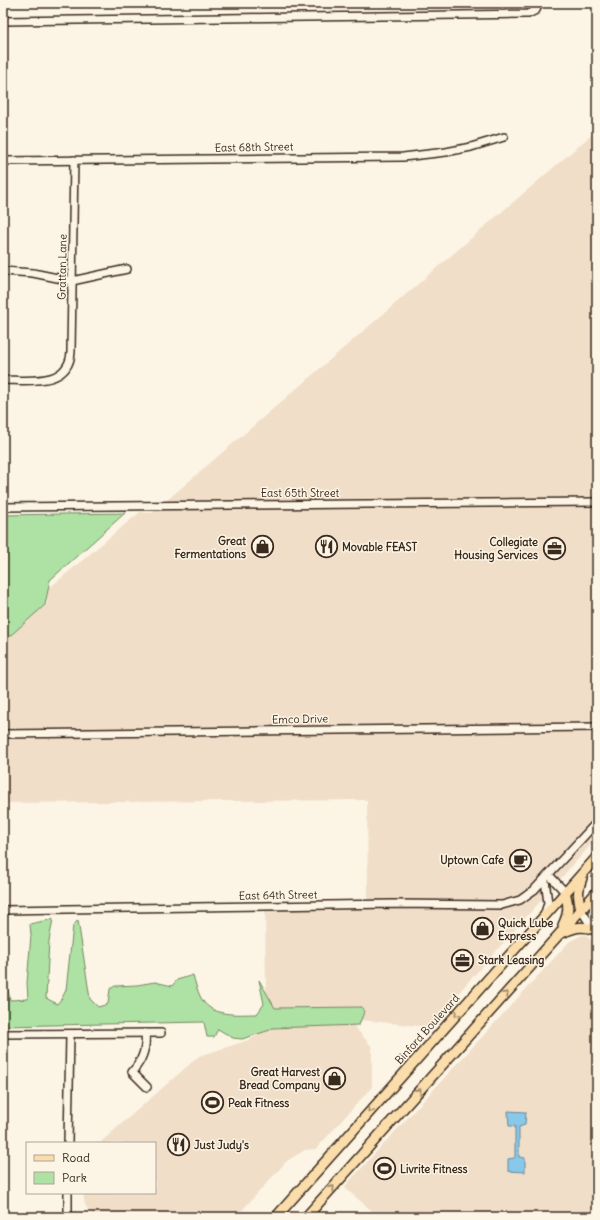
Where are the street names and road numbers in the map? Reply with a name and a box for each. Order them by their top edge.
street label: East 68th Street [215,139,294,155]
street label: Grattan Lane [54,234,70,300]
street label: East 65th Street [261,486,340,500]
street label: Emco Drive [272,712,328,726]
street label: East 64th Street [239,887,318,903]
street label: Binford Boulevard [392,991,463,1067]

